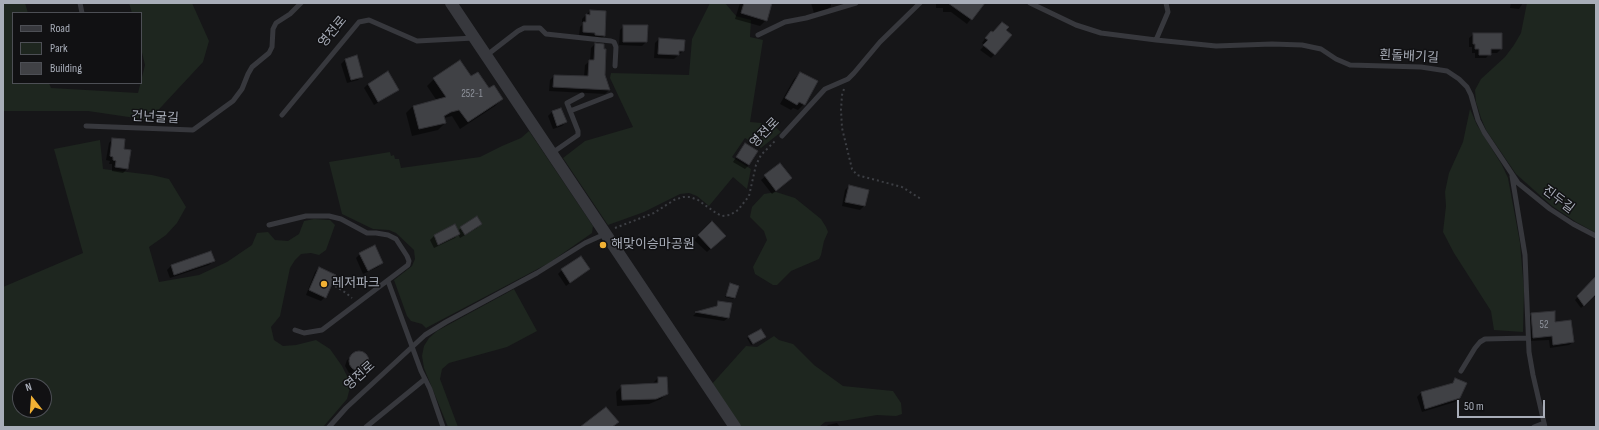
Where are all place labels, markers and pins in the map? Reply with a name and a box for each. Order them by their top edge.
place label: 해맞이승마공원 [611,237,695,253]
marker: 해맞이승마공원 [598,240,608,250]
place label: 레저파크 [332,276,380,292]
marker: 레저파크 [319,279,329,289]

